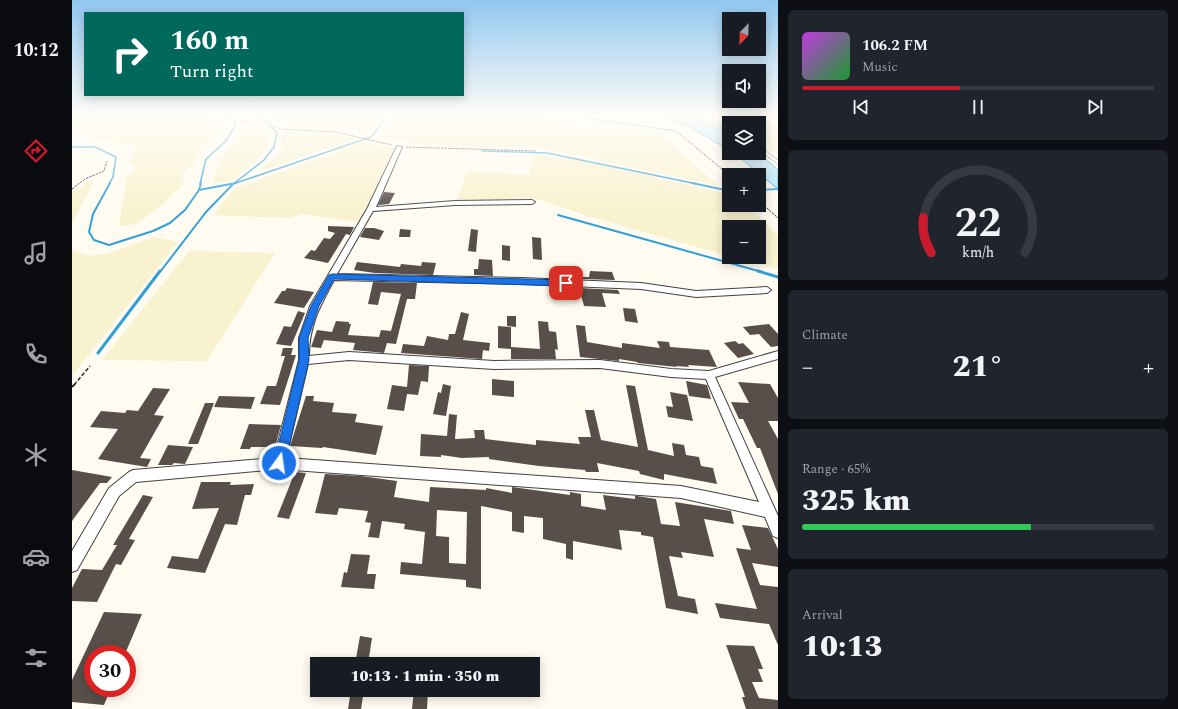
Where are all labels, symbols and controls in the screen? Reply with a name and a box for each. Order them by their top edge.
north arrow [722,12,766,56]
map controls [722,12,766,264]
text: 160 m [170,19,249,62]
icon: right [104,28,156,80]
text: 106.2 FM [862,34,928,57]
text: 10:12 [13,37,59,64]
text: Music [862,57,898,77]
text: Turn right [170,58,253,85]
button: sound [722,64,766,108]
icon: previous [850,96,872,118]
icon: pause [967,96,989,118]
icon: next [1084,96,1106,118]
button: layers [722,116,766,160]
icon: directions [22,137,50,165]
button: + [722,168,766,212]
text: 22 [955,191,1001,254]
button: − [722,220,766,264]
icon: music [22,239,50,267]
text: km/h [962,241,994,263]
pin [549,266,583,300]
icon: arrive [555,272,577,294]
text: Climate [802,325,848,345]
icon: phone [22,340,50,368]
text: 21° [953,344,1004,390]
text: − [802,351,813,384]
text: + [1143,351,1154,384]
icon: climate [22,441,50,469]
position arrow [258,442,300,484]
text: Range · 65% [802,459,870,479]
text: 325 km [802,478,910,524]
icon: car [22,543,50,571]
text: Arrival [802,605,843,625]
text: 10:13 [802,624,882,670]
icon: filters [22,644,50,672]
speed limit sign: 30 [84,645,136,697]
text: 10:13 · 1 min · 350 m [351,665,499,688]

